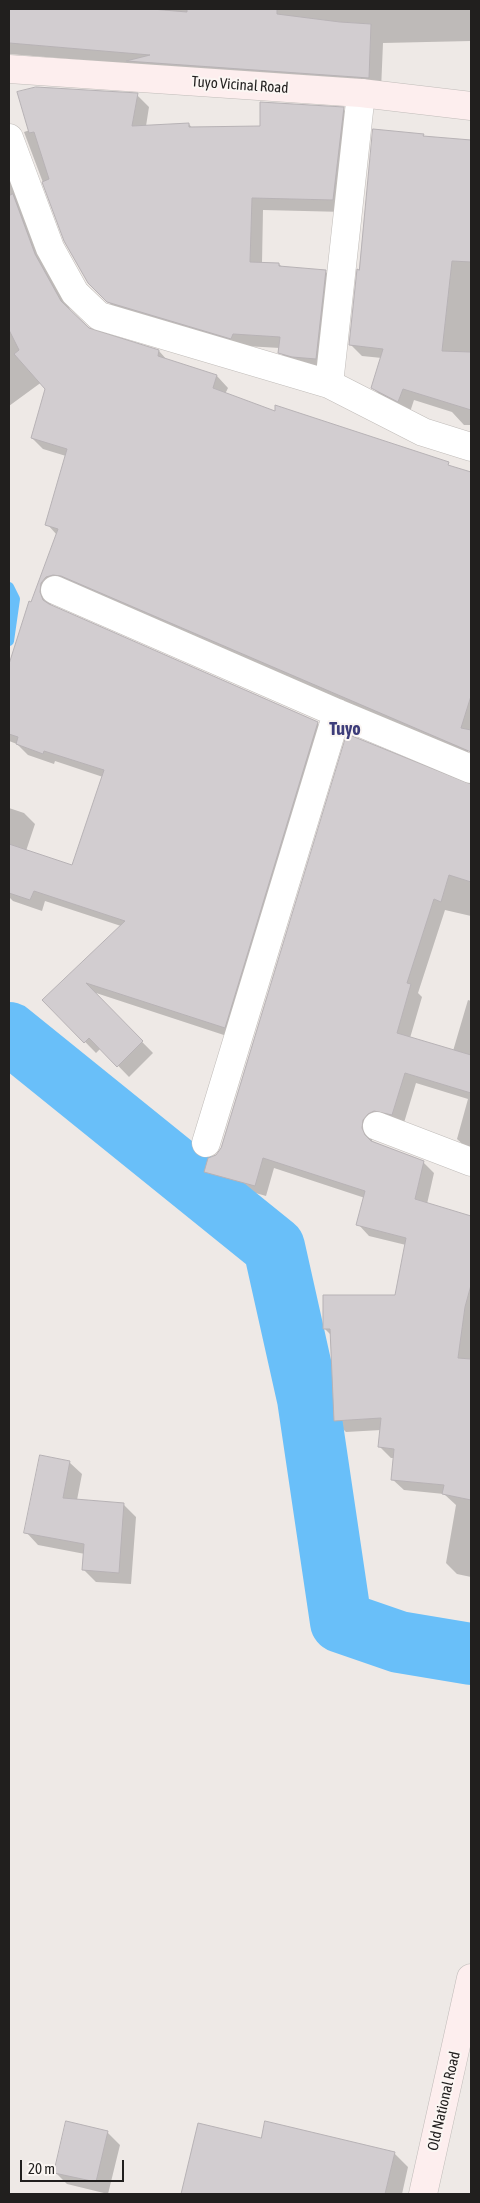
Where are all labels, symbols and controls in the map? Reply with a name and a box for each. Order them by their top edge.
street label: Tuyo Vicinal Road [191,73,289,97]
district label: Tuyo [329,718,361,740]
street label: Old National Road [424,2050,464,2152]
scale bar [22,2150,126,2182]
text: 20 m [28,2160,55,2177]

